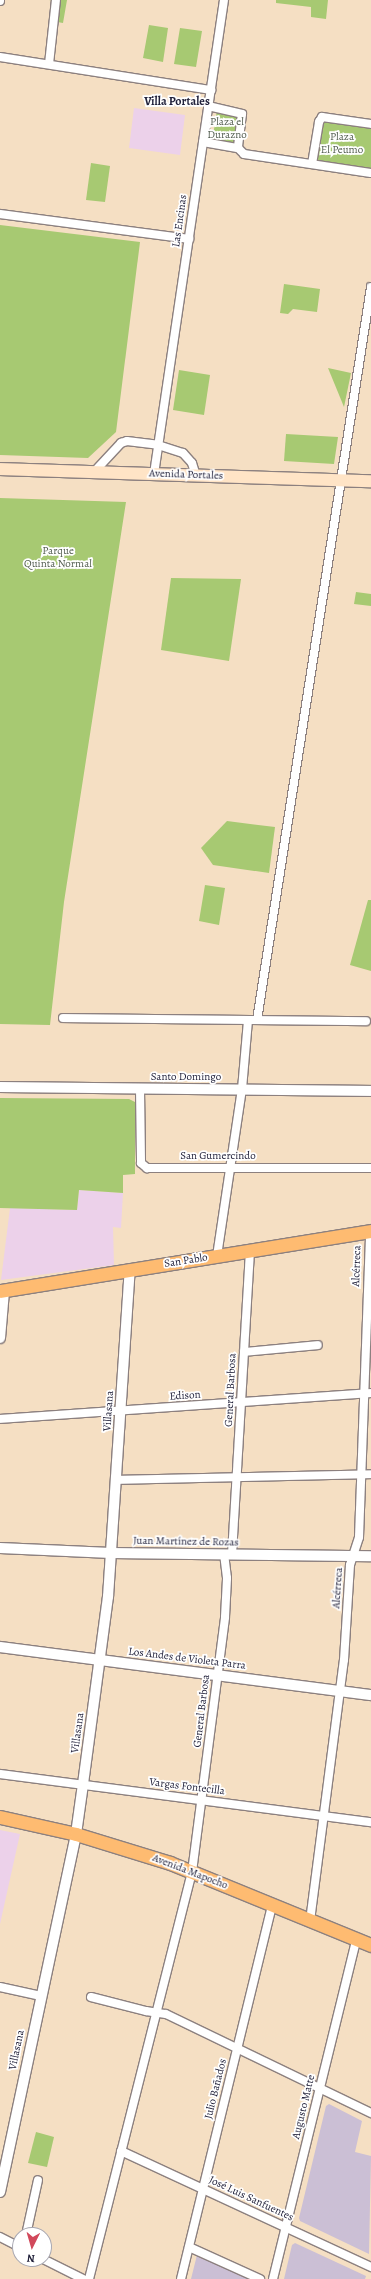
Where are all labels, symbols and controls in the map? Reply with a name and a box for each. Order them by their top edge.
district label: Villa Portales [144,95,210,109]
park label: Plaza el Durazno [207,116,247,142]
park label: Plaza El Peumo [321,131,363,157]
street label: Las Encinas [170,194,190,248]
street label: Avenida Portales [149,467,223,483]
park label: Parque Quinta Normal [24,545,92,571]
street label: Santo Domingo [151,1070,221,1084]
street label: San Gumercindo [180,1149,256,1163]
street label: Alcérreca [350,1245,364,1287]
street label: San Pablo [163,1251,209,1271]
street label: General Barbosa [222,1353,240,1427]
street label: Edison [169,1388,201,1404]
street label: Villasana [101,1390,117,1432]
street label: Juan Martínez de Rozas [133,1534,239,1550]
street label: Alcérreca [330,1567,346,1609]
street label: Los Andes de Violeta Parra [128,1645,246,1673]
street label: General Barbosa [191,1674,213,1748]
street label: Villasana [69,1712,87,1754]
street label: Vargas Fontecilla [149,1776,225,1798]
street label: Avenida Mapocho [150,1852,230,1892]
street label: Villasana [6,2029,28,2071]
street label: Julio Bañados [202,2058,230,2120]
street label: Augusto Matte [290,2073,318,2141]
street label: José Luis Sanfuentes [207,2174,295,2224]
north arrow [12,2227,52,2267]
text: N [26,2251,36,2266]

